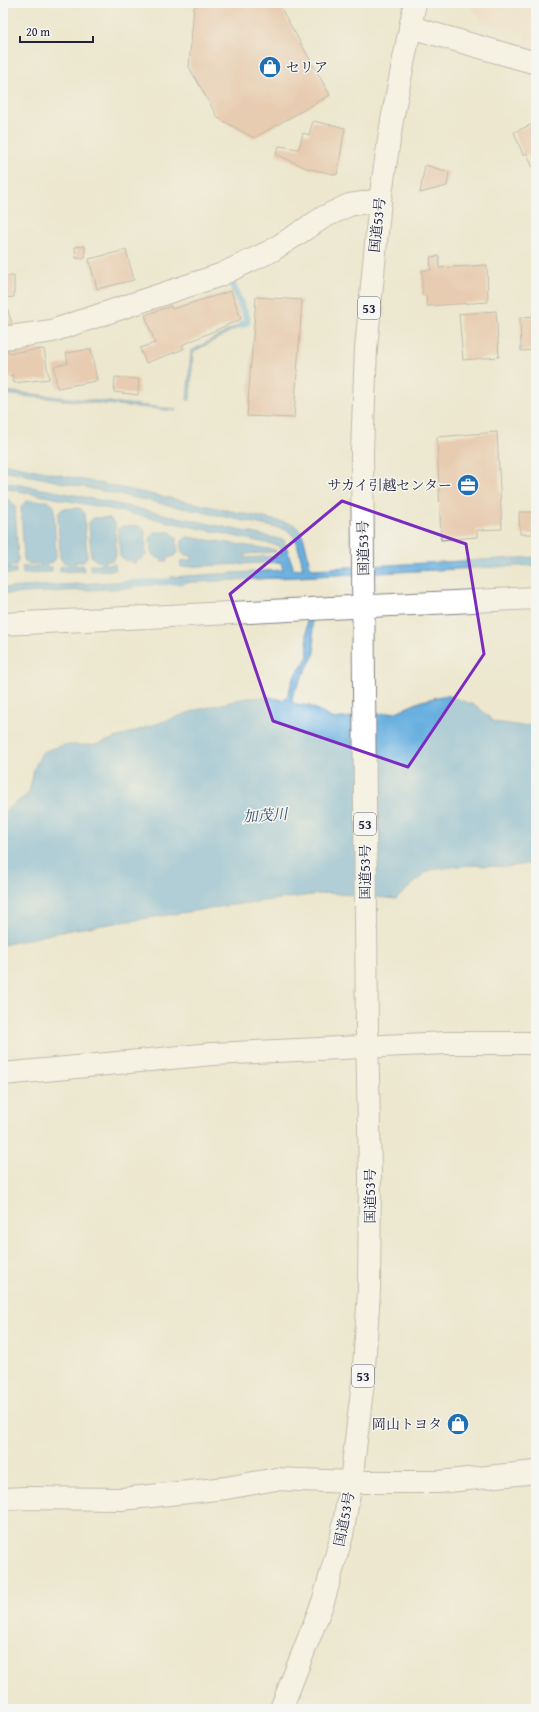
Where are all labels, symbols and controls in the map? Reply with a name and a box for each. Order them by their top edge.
scale bar [20,18,93,44]
text: 20 m [26,23,50,40]
shop icon: セリア [257,54,283,80]
place label: セリア [286,57,328,77]
street label: 国道53号 [364,196,390,254]
road number: 53 [358,297,380,319]
office icon: サカイ引越センター [455,472,481,498]
place label: サカイ引越センター [327,475,452,495]
street label: 国道53号 [353,520,373,576]
water label: 加茂川 [242,803,290,827]
road number: 53 [354,813,376,835]
street label: 国道53号 [355,844,375,900]
street label: 国道53号 [360,1168,380,1224]
road number: 53 [352,1365,374,1387]
shop icon: 岡山トヨタ [445,1411,471,1437]
place label: 岡山トヨタ [372,1414,442,1434]
street label: 国道53号 [329,1490,359,1548]

